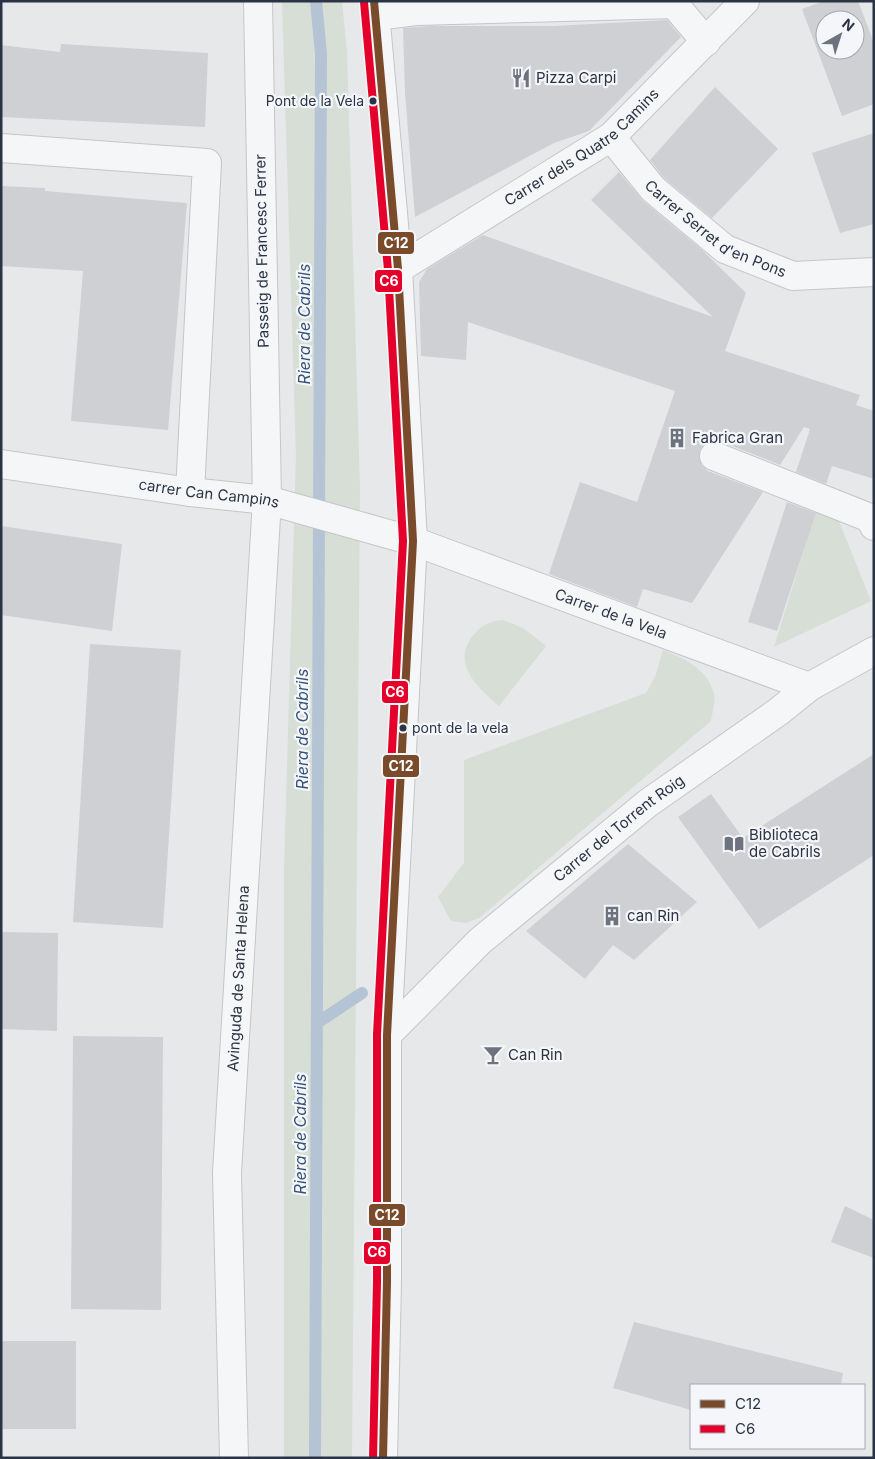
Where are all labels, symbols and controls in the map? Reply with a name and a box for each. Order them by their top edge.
north arrow [815,10,865,60]
text: N [839,15,858,34]
restaurant icon: Pizza Carpi [510,67,532,89]
place label: Pizza Carpi [536,68,617,87]
street label: Carrer dels Quatre Camins [501,84,663,210]
place label: Pont de la Vela [266,92,364,109]
marker: Pont de la Vela [368,96,378,106]
street label: Passeig de Francesc Ferrer [250,154,273,348]
street label: Carrer Serret d'en Pons [641,176,789,281]
line badge: C12 [377,231,415,255]
text: C12 [383,234,409,251]
water label: Riera de Cabrils [294,264,314,384]
line badge: C6 [374,269,403,293]
text: C6 [379,272,399,289]
building icon: Fabrica Gran [666,427,688,449]
place label: Fabrica Gran [692,428,783,447]
street label: carrer Can Campins [137,474,282,512]
street label: Carrer de la Vela [552,584,670,643]
water label: Riera de Cabrils [292,669,312,789]
line badge: C6 [381,680,409,704]
text: C6 [385,683,405,700]
place label: pont de la vela [412,719,509,736]
marker: pont de la vela [398,723,408,733]
line badge: C12 [382,754,420,778]
text: C12 [388,757,414,774]
street label: Carrer del Torrent Roig [549,771,688,886]
place label: Biblioteca de Cabrils [749,825,821,861]
library icon: Biblioteca de Cabrils [723,833,745,855]
street label: Avinguda de Santa Helena [223,885,253,1072]
building icon: can Rin [601,905,623,927]
place label: can Rin [627,906,679,925]
bar icon: Can Rin [482,1044,504,1066]
place label: Can Rin [508,1045,563,1064]
water label: Riera de Cabrils [290,1074,310,1194]
line badge: C12 [368,1203,406,1227]
text: C12 [374,1206,400,1223]
line badge: C6 [363,1241,391,1265]
text: C6 [367,1243,387,1260]
legend [690,1384,865,1449]
text: C12 [735,1394,761,1413]
text: C6 [735,1419,755,1438]

